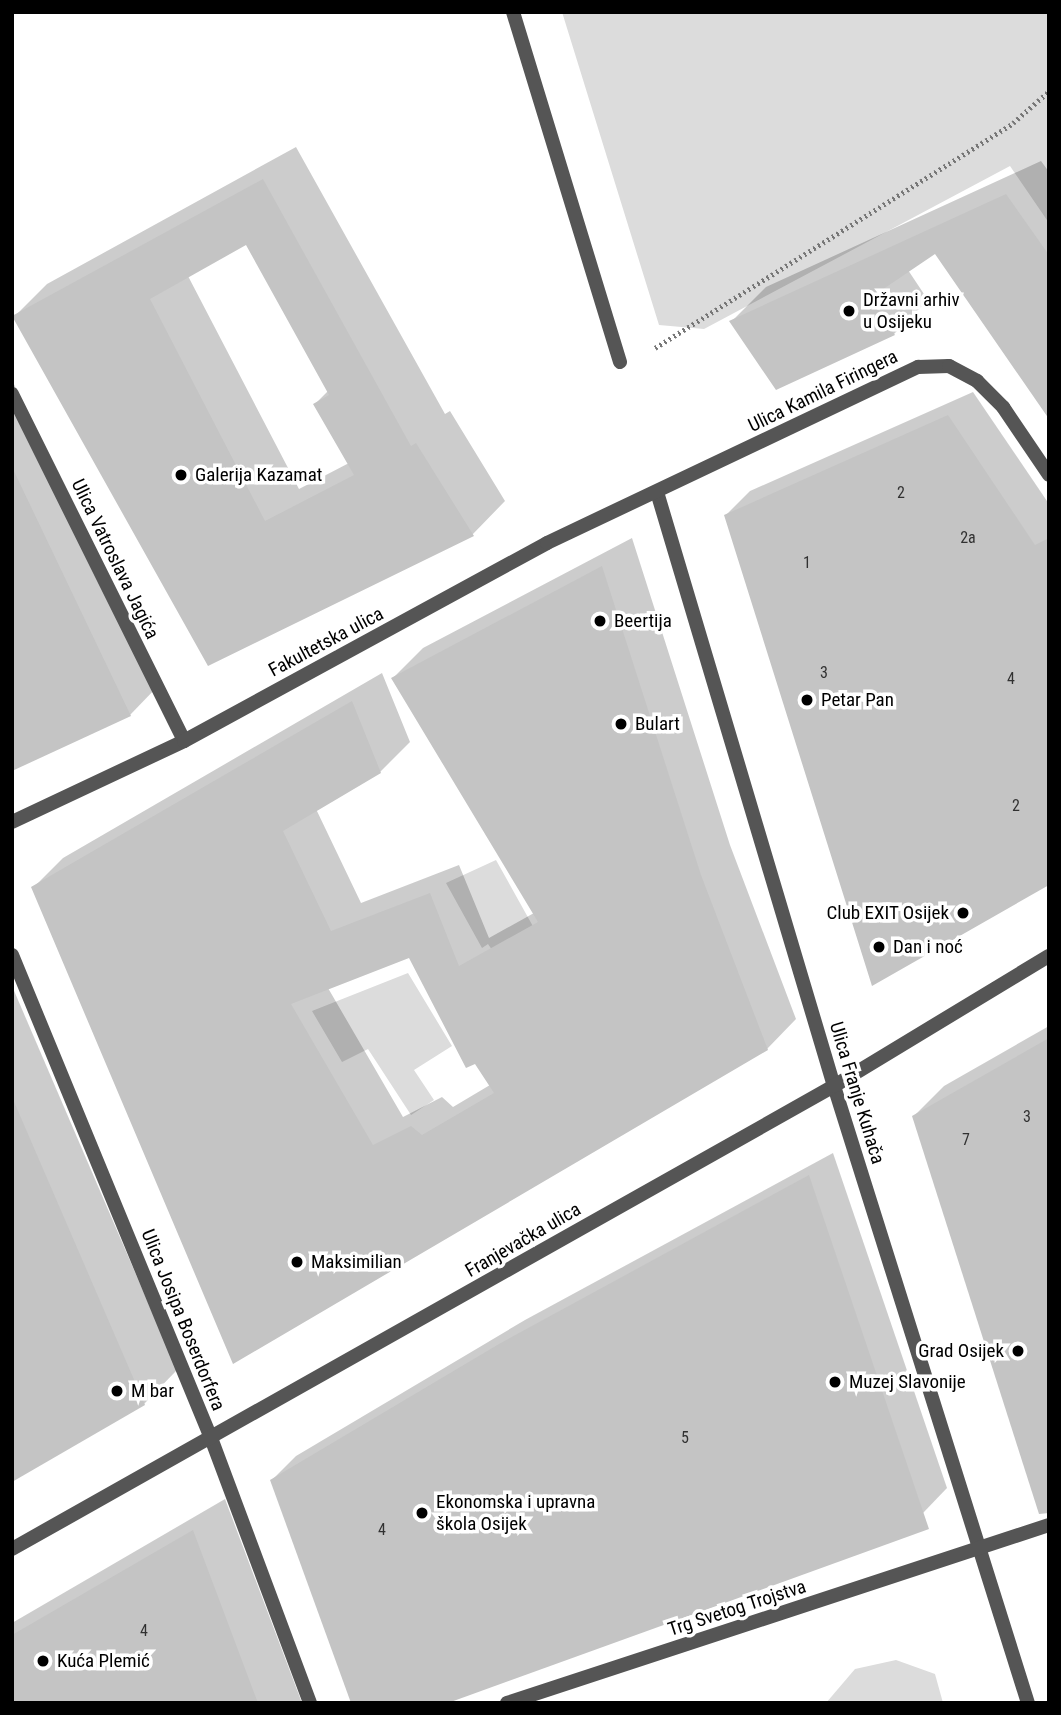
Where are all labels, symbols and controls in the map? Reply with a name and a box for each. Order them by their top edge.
place label: Državni arhiv u Osijeku [863,289,960,333]
marker: Državni arhiv u Osijeku [841,303,857,319]
street label: Ulica Kamila Firingera [745,345,901,437]
place label: Galerija Kazamat [195,464,322,486]
marker: Galerija Kazamat [173,467,189,483]
street label: Ulica Vatroslava Jagića [66,475,164,643]
house number: 2 [897,483,905,503]
house number: 2a [960,528,976,548]
house number: 1 [803,553,811,573]
street label: Fakultetska ulica [265,602,387,682]
place label: Beertija [614,610,672,632]
marker: Beertija [592,613,608,629]
house number: 3 [820,663,828,683]
house number: 4 [1007,669,1015,689]
place label: Petar Pan [821,689,894,711]
marker: Petar Pan [799,692,815,708]
place label: Bulart [635,713,680,735]
marker: Bulart [613,716,629,732]
house number: 2 [1012,796,1020,816]
place label: Club EXIT Osijek [826,902,949,924]
marker: Club EXIT Osijek [955,905,971,921]
place label: Dan i noć [893,936,963,958]
marker: Dan i noć [871,939,887,955]
street label: Ulica Franje Kuhača [825,1019,889,1167]
house number: 3 [1023,1107,1031,1127]
house number: 7 [962,1130,970,1150]
street label: Franjevačka ulica [461,1198,585,1282]
street label: Ulica Josipa Boserdorfera [136,1226,230,1414]
place label: Maksimilian [311,1251,402,1273]
marker: Maksimilian [289,1254,305,1270]
place label: Grad Osijek [918,1340,1004,1362]
marker: Grad Osijek [1010,1343,1026,1359]
place label: Muzej Slavonije [849,1371,966,1393]
marker: Muzej Slavonije [827,1374,843,1390]
place label: M bar [131,1380,174,1402]
marker: M bar [109,1383,125,1399]
house number: 5 [681,1428,689,1448]
place label: Ekonomska i upravna škola Osijek [436,1491,595,1535]
marker: Ekonomska i upravna škola Osijek [414,1505,430,1521]
house number: 4 [378,1520,386,1540]
street label: Trg Svetog Trojstva [665,1575,809,1641]
house number: 4 [140,1621,148,1641]
place label: Kuća Plemić [57,1650,150,1672]
marker: Kuća Plemić [35,1653,51,1669]

